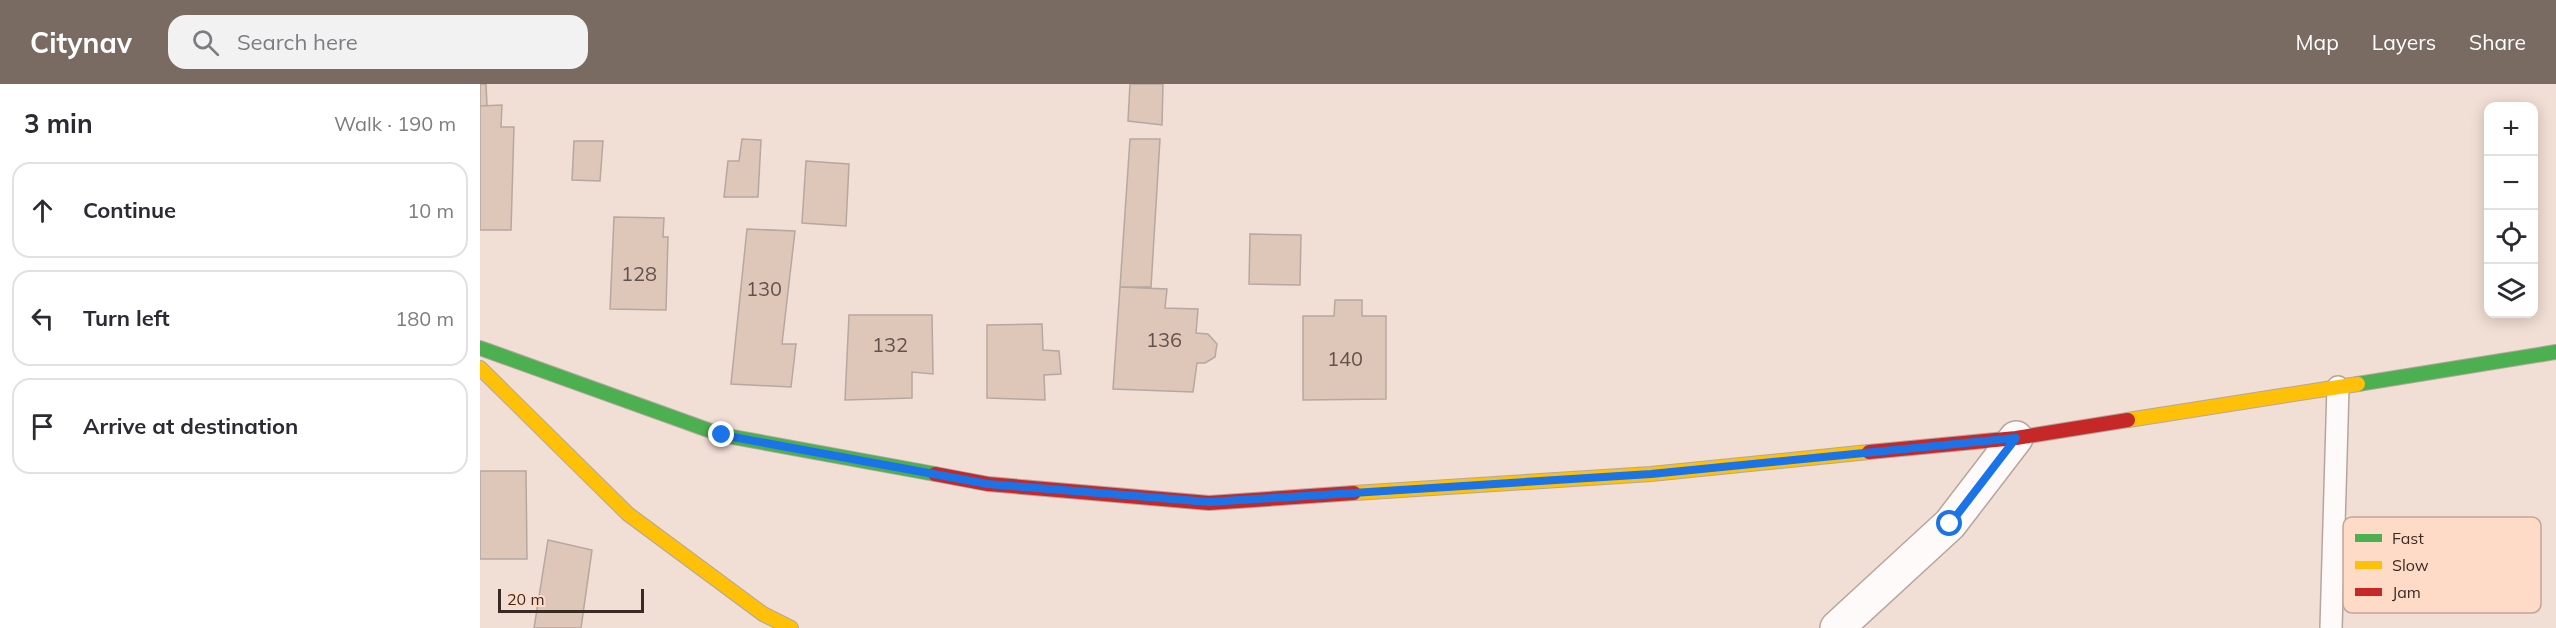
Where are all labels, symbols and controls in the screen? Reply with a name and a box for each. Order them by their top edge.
search box [168,15,588,69]
text: Citynav [30,25,132,60]
icon: search [189,26,222,59]
text: Search here [237,28,358,56]
text: Map [2296,29,2339,55]
text: Layers [2372,29,2436,55]
text: Share [2469,29,2526,55]
map controls [2484,102,2538,318]
button: + [2484,102,2538,156]
text: 3 min [24,107,93,140]
text: Walk · 190 m [334,111,456,136]
button: − [2484,156,2538,210]
icon: ahead [26,194,59,227]
text: Continue [83,196,176,224]
text: 10 m [407,198,454,223]
button: locate [2484,210,2538,264]
house number: 128 [621,261,657,286]
button: layers [2484,264,2538,318]
house number: 130 [746,276,782,301]
icon: left [26,302,59,335]
text: Turn left [83,304,170,332]
text: 180 m [395,306,454,331]
house number: 136 [1146,327,1182,352]
house number: 132 [872,332,908,357]
house number: 140 [1327,346,1363,371]
icon: arrive [26,410,59,443]
text: Arrive at destination [83,412,298,440]
route end [708,421,734,447]
route start [1936,510,1962,536]
legend [2343,517,2541,613]
text: Fast [2392,528,2424,548]
text: Slow [2392,555,2429,575]
text: Jam [2392,582,2421,602]
scale bar [498,586,644,614]
text: 20 m [507,589,544,609]

